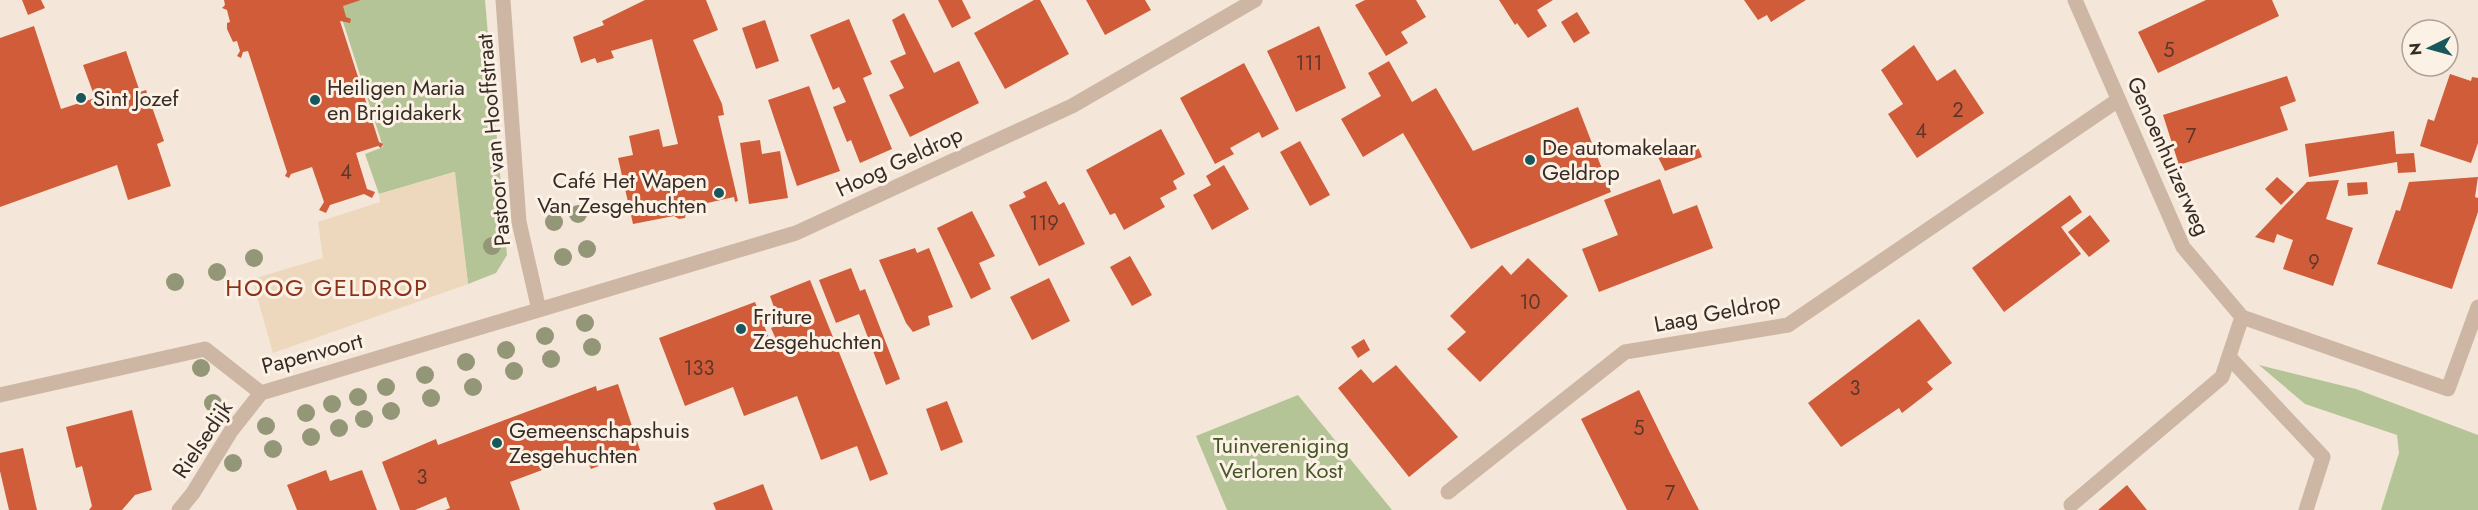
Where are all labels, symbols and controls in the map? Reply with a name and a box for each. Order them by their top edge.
north arrow [2400,18,2460,78]
street label: Pastoor van Hooffstraat [468,32,518,248]
house number: 5 [2163,36,2175,65]
text: N [2404,42,2428,57]
house number: 111 [1296,49,1323,78]
place label: Heiligen Maria en Brigidakerk [327,71,465,128]
street label: Genoenhuizerweg [2120,71,2218,241]
place label: Sint Jozef [93,82,179,114]
marker: Sint Jozef [74,91,88,105]
marker: Heiligen Maria en Brigidakerk [308,93,322,107]
house number: 2 [1952,96,1964,125]
house number: 4 [1915,117,1927,146]
street label: Hoog Geldrop [830,118,968,204]
house number: 7 [2186,122,2197,151]
place label: De automakelaar Geldrop [1542,131,1697,188]
marker: De automakelaar Geldrop [1523,153,1537,167]
house number: 4 [340,158,352,187]
place label: Café Het Wapen Van Zesgehuchten [537,164,707,221]
marker: Café Het Wapen Van Zesgehuchten [712,186,726,200]
house number: 119 [1029,209,1059,238]
house number: 9 [2308,248,2320,277]
district label: HOOG GELDROP [225,270,429,305]
street label: Laag Geldrop [1651,284,1783,340]
house number: 10 [1520,288,1541,317]
place label: Friture Zesgehuchten [753,300,882,357]
marker: Friture Zesgehuchten [734,322,748,336]
street label: Papenvoort [258,324,367,382]
house number: 133 [684,354,714,383]
house number: 3 [1850,374,1861,403]
street label: Rielsedijk [164,393,240,484]
place label: Gemeenschapshuis Zesgehuchten [509,414,689,471]
house number: 5 [1633,414,1645,443]
park label: Tuinvereniging Verloren Kost [1213,429,1349,486]
marker: Gemeenschapshuis Zesgehuchten [490,436,504,450]
house number: 3 [417,463,428,492]
house number: 7 [1665,479,1676,508]

